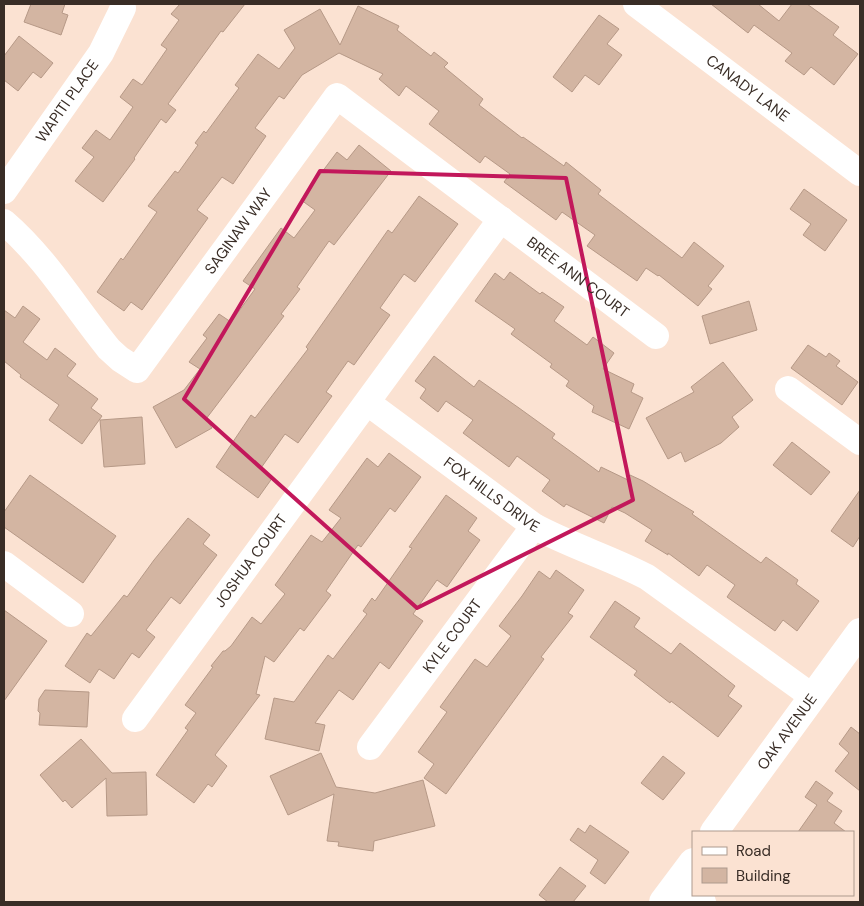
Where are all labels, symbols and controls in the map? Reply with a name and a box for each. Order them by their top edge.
street label: CANADY LANE [702,50,794,126]
street label: WAPITI PLACE [31,56,103,146]
street label: SAGINAW WAY [200,184,277,278]
street label: BREE ANN COURT [523,232,633,322]
street label: FOX HILLS DRIVE [440,452,543,537]
street label: JOSHUA COURT [210,510,292,612]
street label: KYLE COURT [418,595,486,677]
street label: OAK AVENUE [753,690,822,774]
legend [692,831,854,896]
text: Road [736,841,771,861]
text: Building [736,866,791,886]

